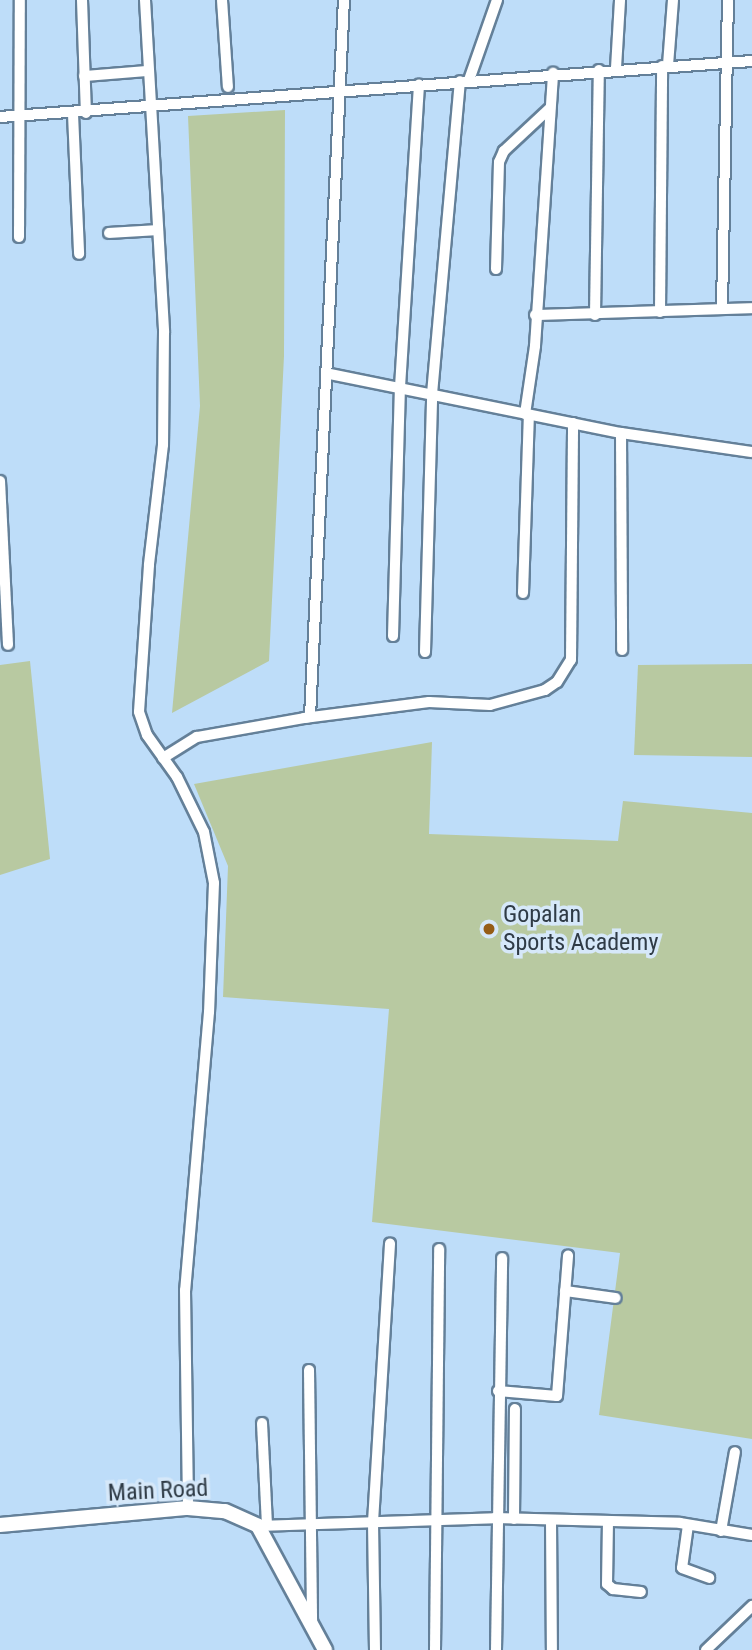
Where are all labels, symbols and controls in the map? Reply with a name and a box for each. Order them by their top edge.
place label: Gopalan Sports Academy [503,901,658,957]
marker: Gopalan Sports Academy [481,921,497,937]
street label: Main Road [107,1474,209,1508]

